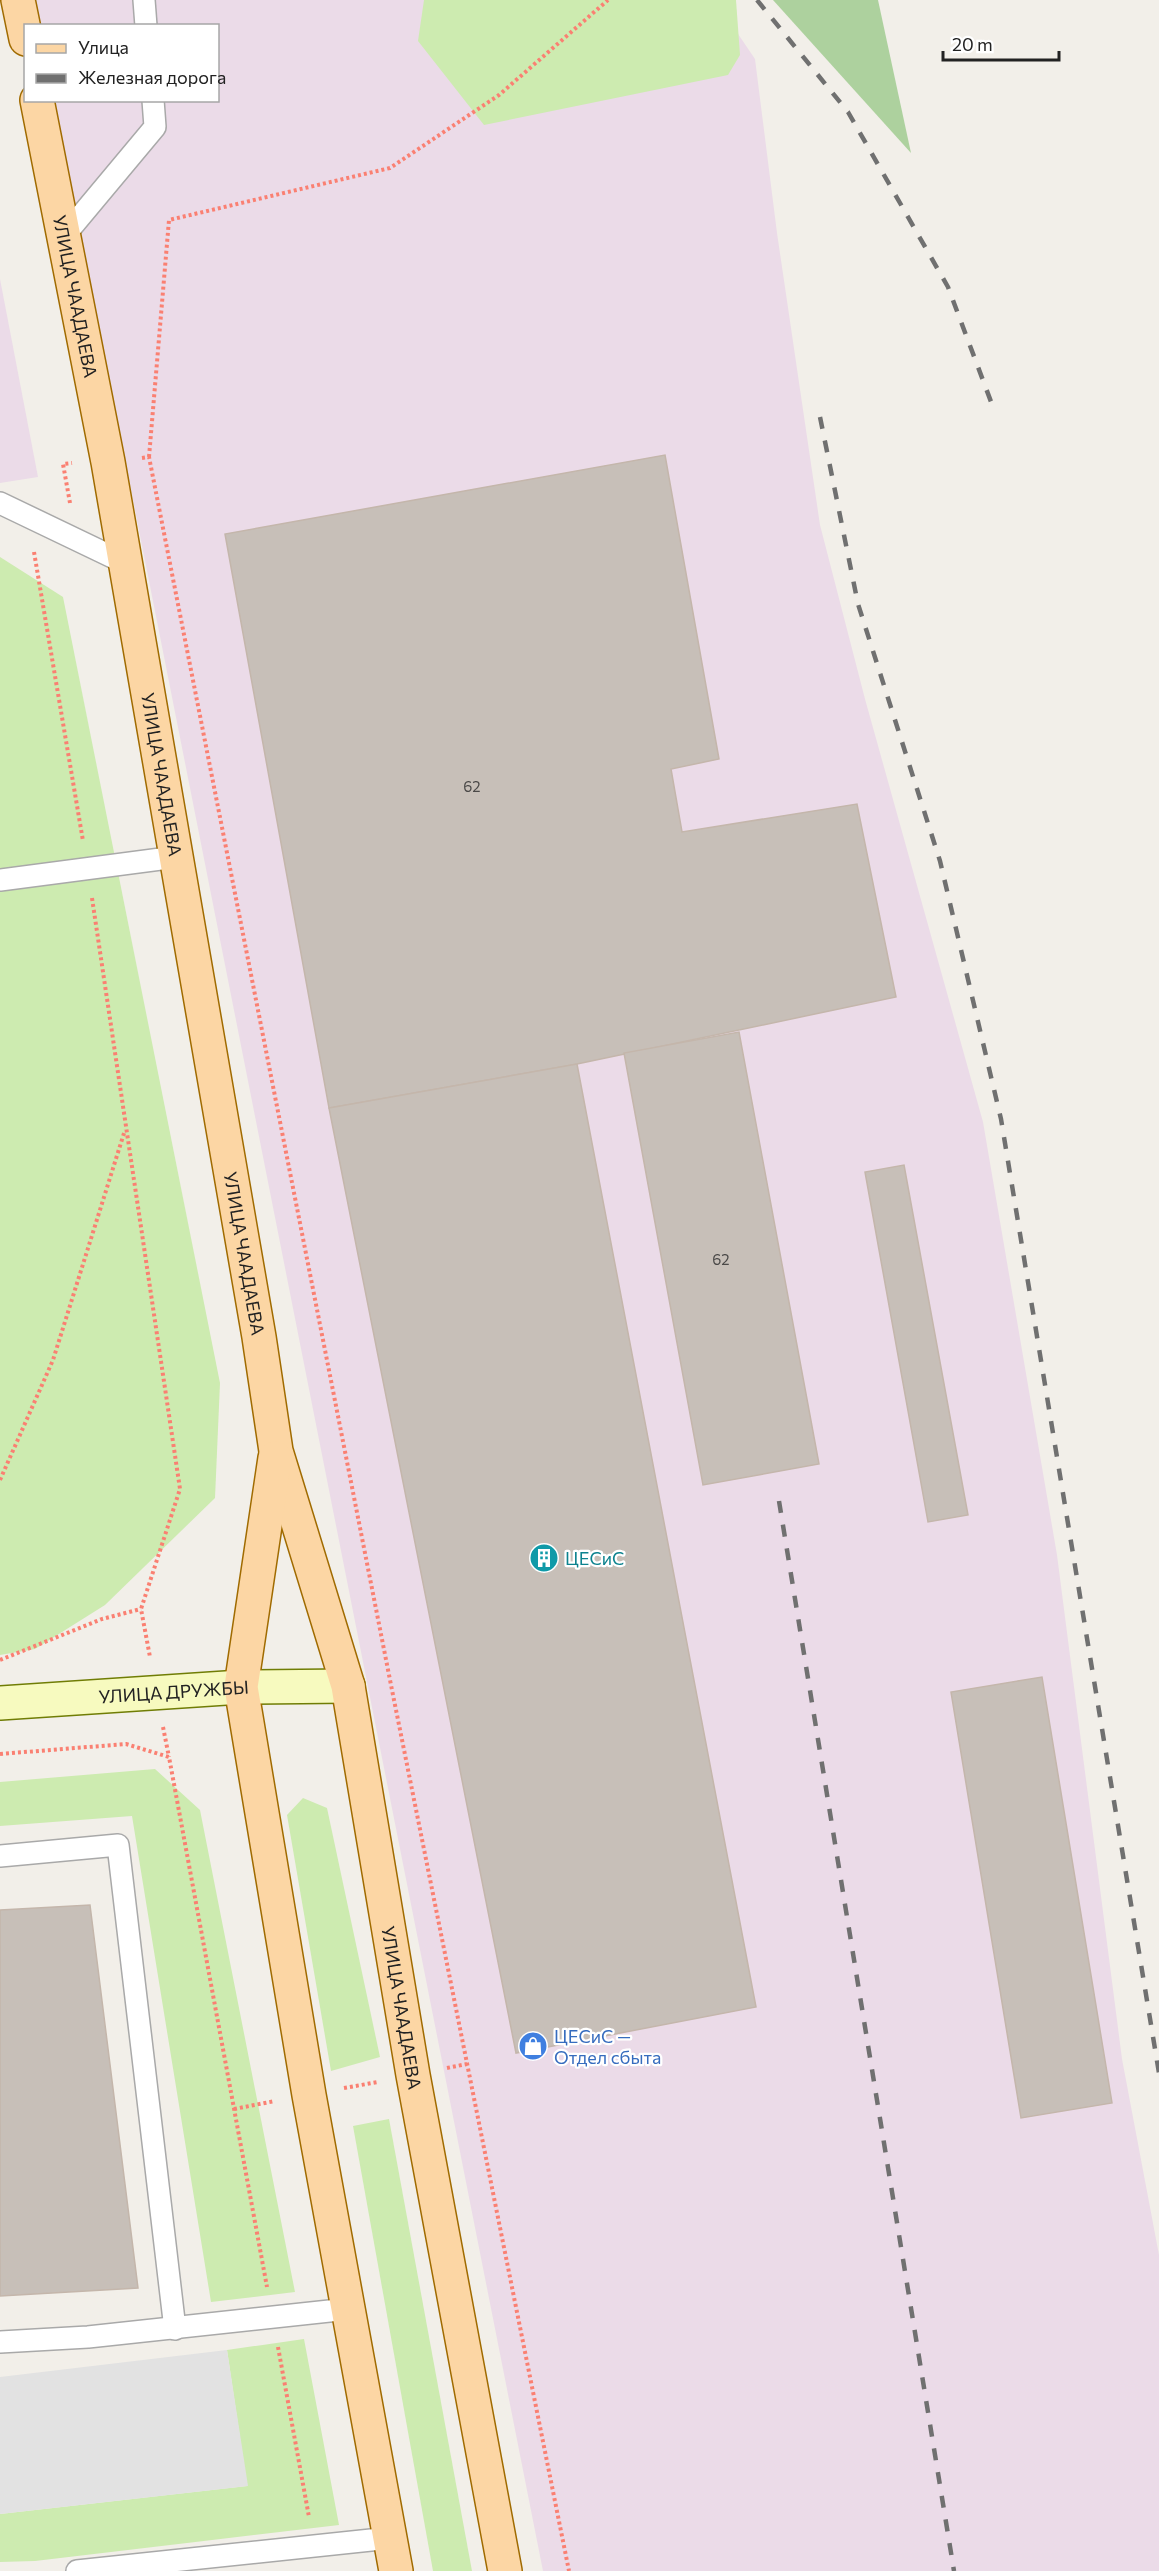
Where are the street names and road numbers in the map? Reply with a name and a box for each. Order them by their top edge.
street label: УЛИЦА ЧААДАЕВА [49,213,102,380]
street label: УЛИЦА ЧААДАЕВА [137,691,187,858]
street label: УЛИЦА ЧААДАЕВА [220,1170,269,1337]
street label: УЛИЦА ДРУЖБЫ [98,1676,249,1707]
street label: УЛИЦА ЧААДАЕВА [377,1924,426,2091]

